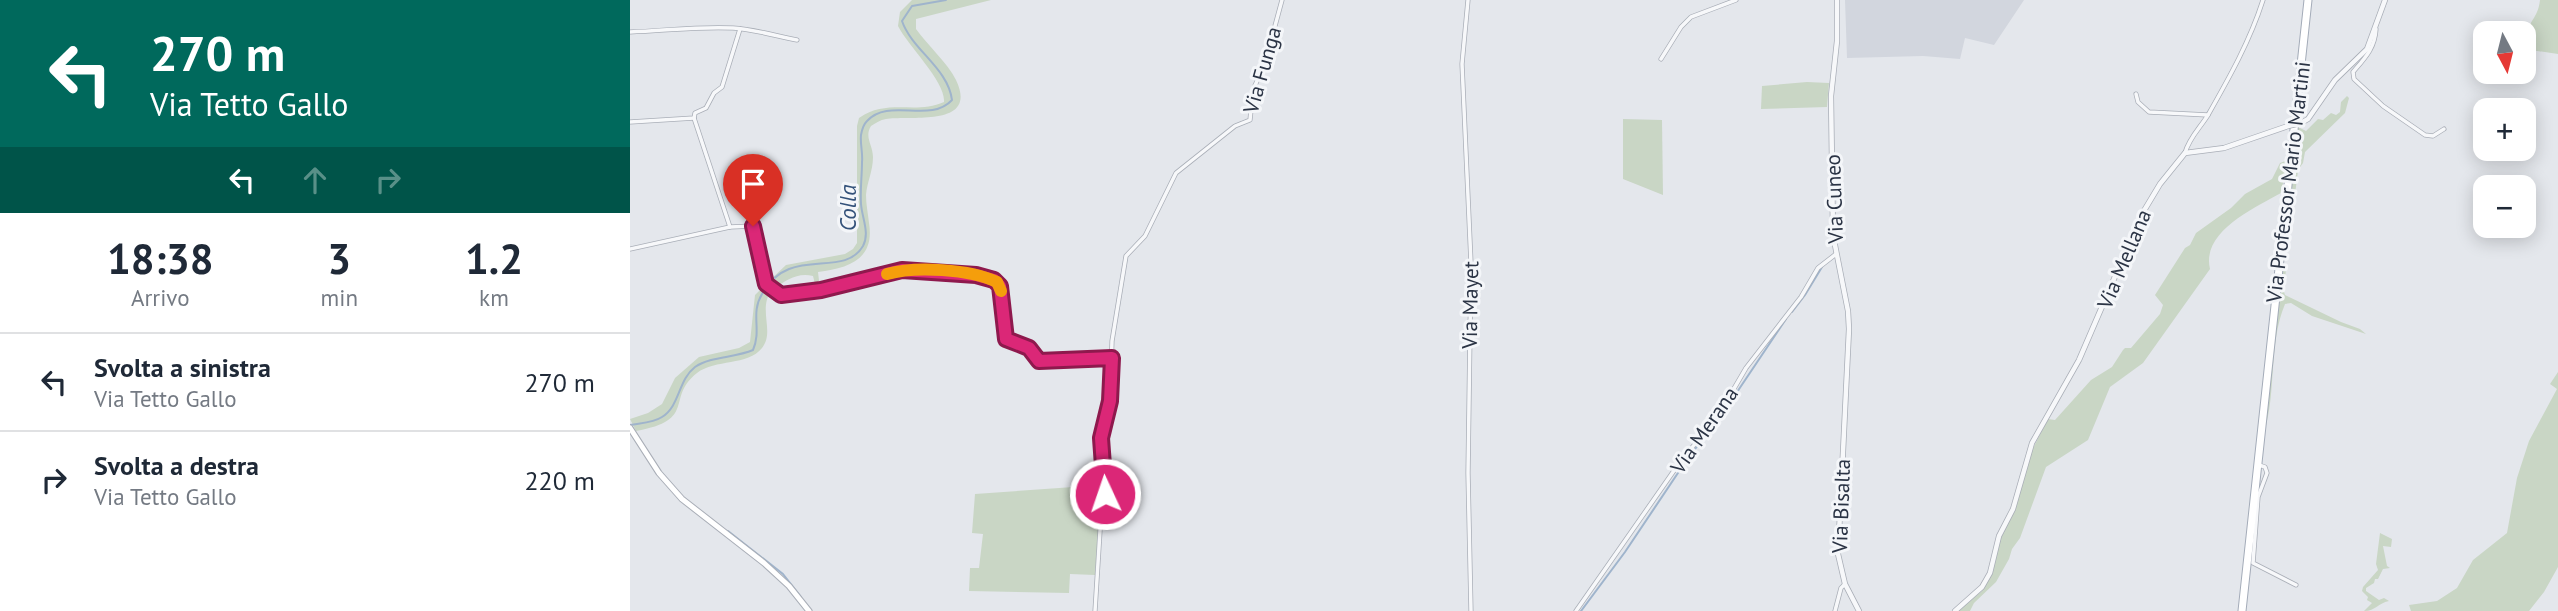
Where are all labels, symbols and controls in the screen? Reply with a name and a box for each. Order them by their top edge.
text: 270 m [150,21,285,85]
north arrow [2473,21,2536,84]
map controls [2473,21,2536,238]
street label: Via Funga [1236,24,1287,117]
icon: left [35,28,126,119]
street label: Via Professor Mario Martini [2260,60,2316,305]
text: Via Tetto Gallo [150,83,348,125]
button: + [2473,98,2536,161]
pin [723,154,783,226]
street label: Via Cuneo [1819,154,1849,245]
icon: left [223,161,261,199]
icon: ahead [296,161,334,199]
icon: right [369,161,407,199]
icon: arrive [734,165,772,203]
button: − [2473,175,2536,238]
water label: Colla [833,185,862,231]
street label: Via Mellana [2091,205,2157,314]
text: 18:38 [107,231,214,286]
text: 3 [327,231,351,286]
text: 1.2 [465,231,523,286]
street label: Via Mayet [1456,261,1484,350]
text: Arrivo [131,283,189,312]
text: min [321,283,358,312]
text: km [479,283,509,312]
text: Svolta a sinistra [94,351,271,384]
icon: left [35,363,73,401]
text: 270 m [524,366,595,399]
street label: Via Merana [1664,381,1744,480]
text: Via Tetto Gallo [94,384,237,413]
text: Svolta a destra [94,449,259,482]
position arrow [1068,457,1142,531]
street label: Via Bisalta [1826,458,1856,555]
icon: right [35,461,73,499]
text: 220 m [524,464,595,497]
text: Via Tetto Gallo [94,482,237,511]

